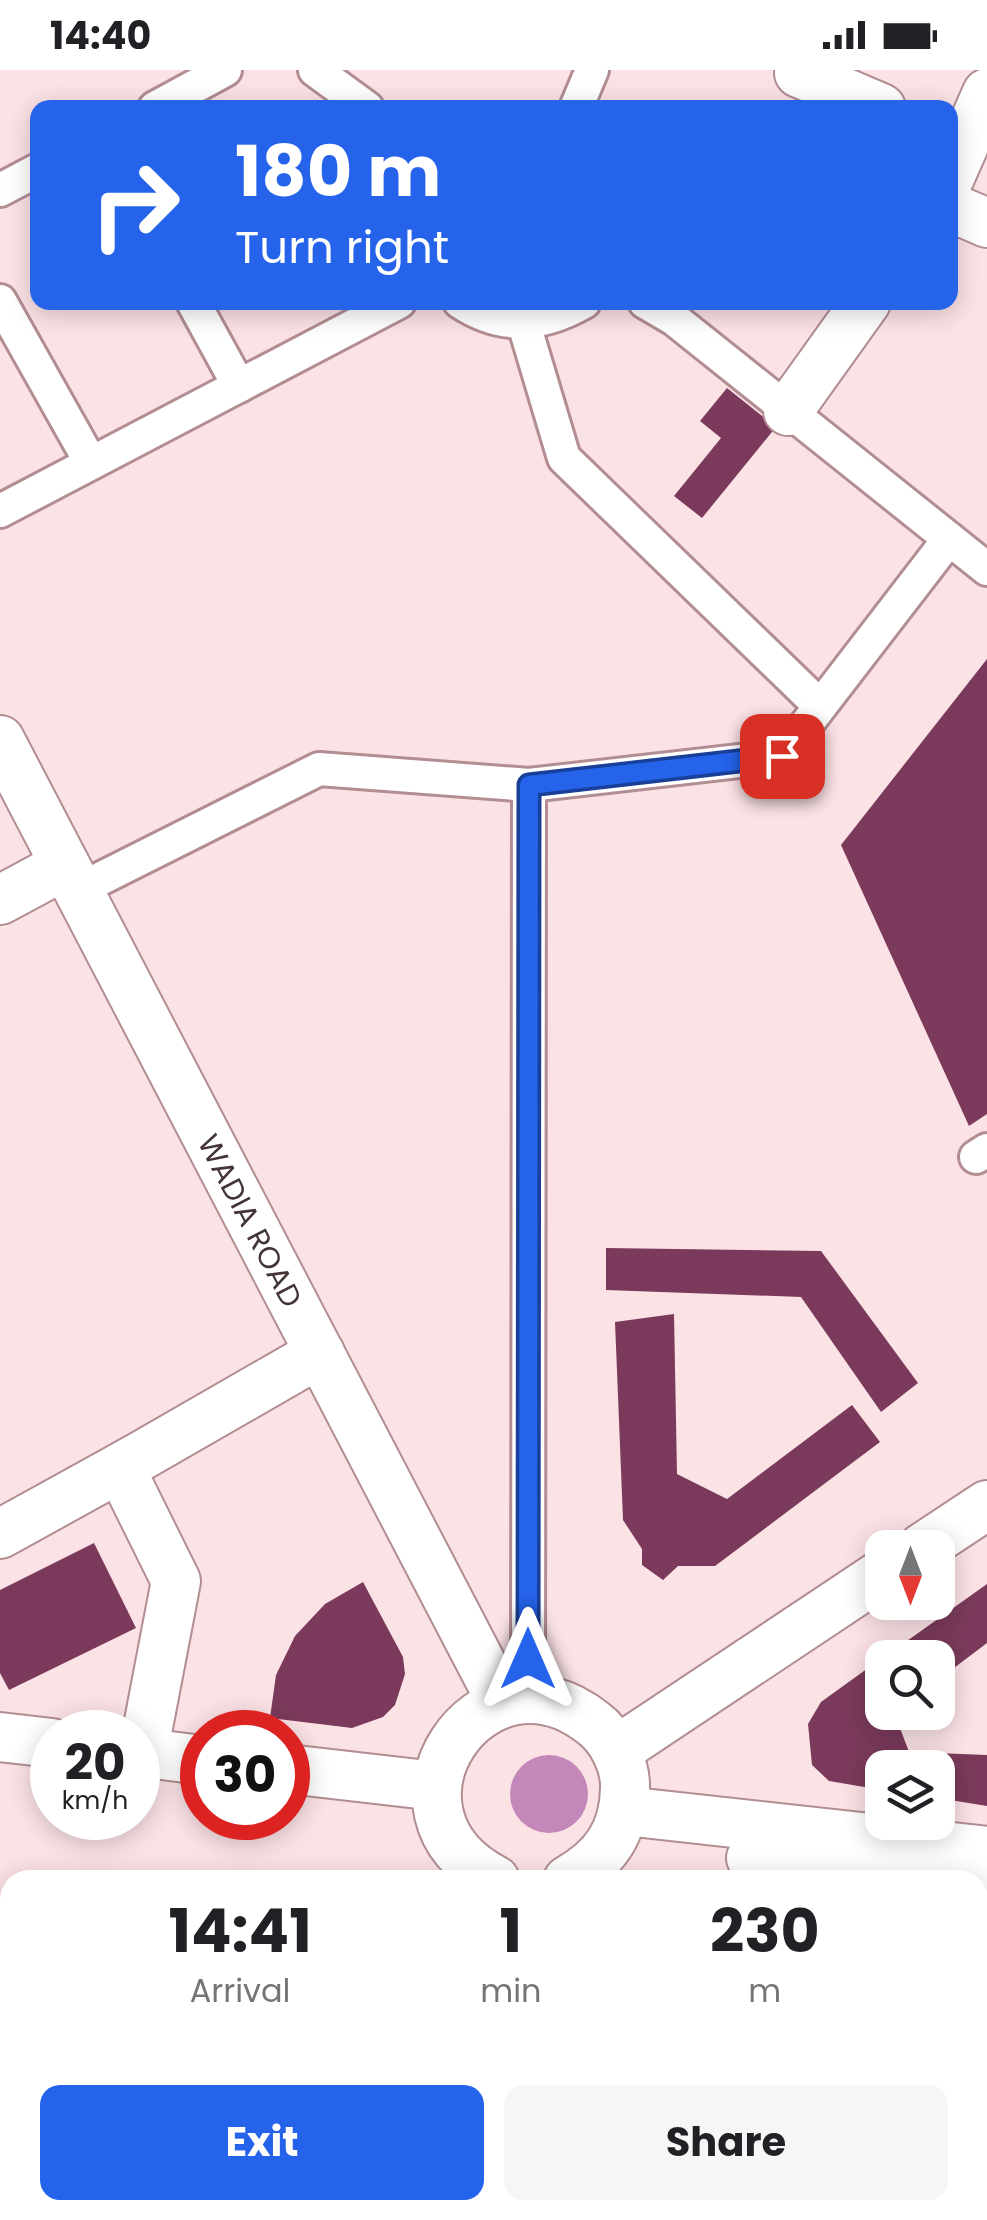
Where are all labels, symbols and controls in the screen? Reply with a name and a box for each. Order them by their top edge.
text: 14:40 [50,9,151,62]
text: 180 m [235,122,441,221]
icon: right [70,140,200,270]
text: Turn right [235,216,449,279]
pin [740,714,825,799]
icon: arrive [755,729,810,784]
street label: WADIA ROAD [188,1127,313,1315]
north arrow [865,1530,955,1620]
map controls [865,1530,955,1840]
position arrow [476,1607,580,1711]
button: search [865,1640,955,1730]
speed limit sign: 30 [180,1710,310,1840]
text: 20 [64,1727,126,1798]
button: layers [865,1750,955,1840]
text: km/h [62,1783,128,1818]
text: 14:41 [168,1889,312,1973]
text: 1 [500,1889,522,1973]
text: 230 [710,1889,820,1973]
text: Arrival [190,1968,290,2013]
text: min [480,1968,542,2013]
text: m [748,1968,781,2013]
button: Exit [40,2085,484,2200]
button: Share [504,2085,948,2200]

